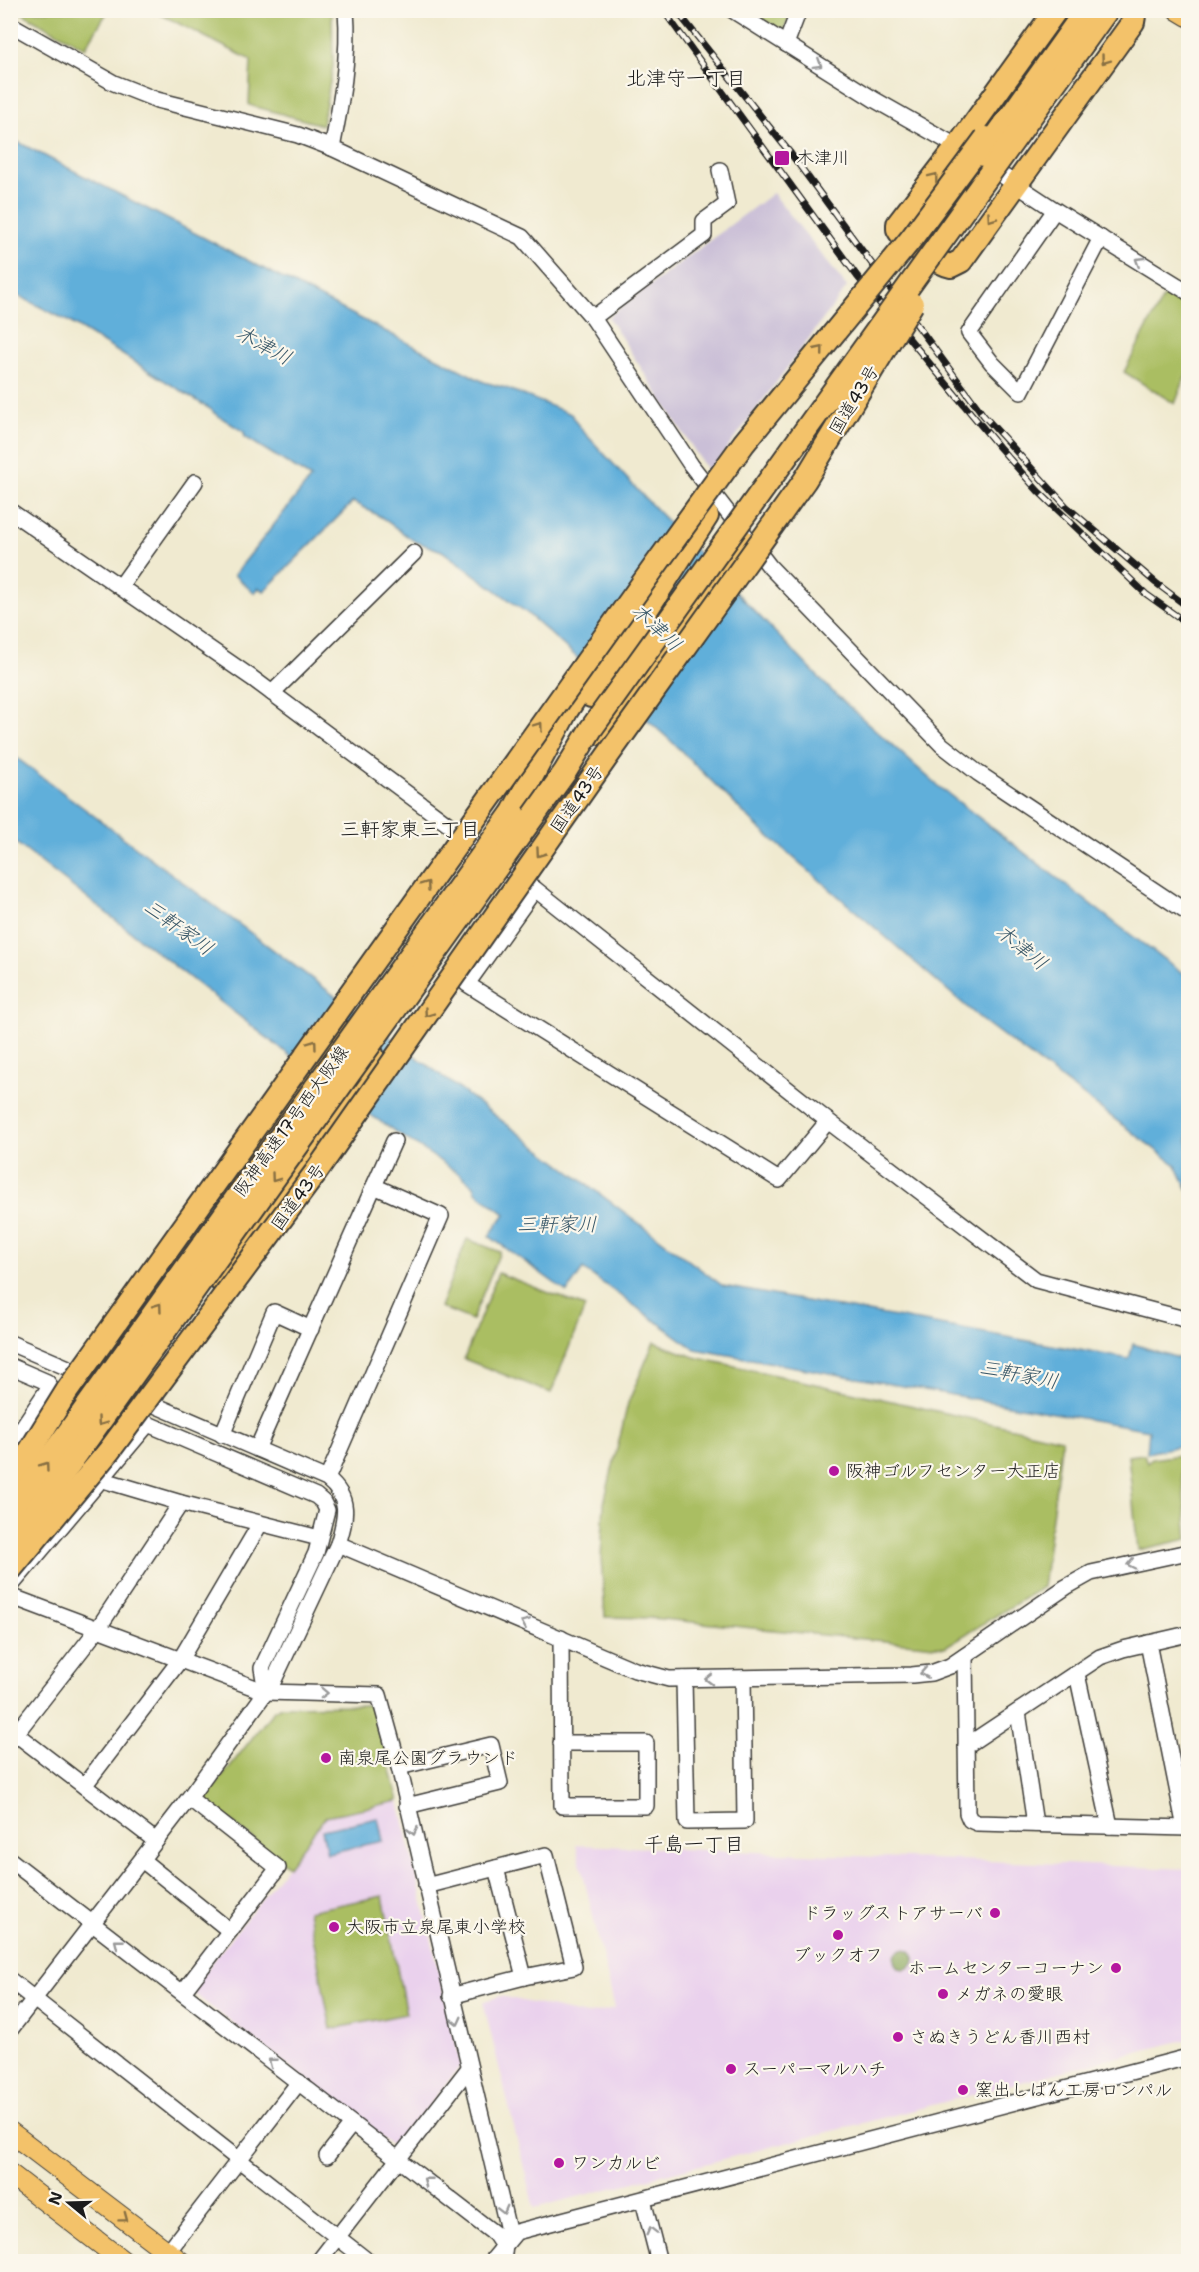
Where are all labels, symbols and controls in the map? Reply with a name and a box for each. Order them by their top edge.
one-way arrow [1101,53,1112,64]
one-way arrow [812,56,822,68]
district label: 北津守一丁目 [626,65,746,91]
place label: 木津川 [796,146,850,170]
marker: 木津川 [773,149,791,167]
one-way arrow [926,172,937,183]
one-way arrow [987,212,998,223]
one-way arrow [1135,256,1145,268]
water label: 木津川 [231,319,297,371]
one-way arrow [813,346,824,357]
street label: 国道43号 [824,360,884,440]
water label: 木津川 [626,597,688,657]
one-way arrow [532,722,543,733]
street label: 国道43号 [545,760,609,838]
district label: 三軒家東三丁目 [340,816,480,842]
one-way arrow [536,847,547,858]
one-way arrow [419,880,430,891]
water label: 三軒家川 [139,893,219,961]
water label: 木津川 [991,918,1053,976]
one-way arrow [424,1007,435,1018]
one-way arrow [306,1039,317,1050]
street label: 阪神高速17号西大阪線 [228,1041,354,1201]
street label: 国道43号 [265,1158,331,1236]
one-way arrow [271,1171,282,1182]
water label: 三軒家川 [517,1211,597,1237]
one-way arrow [151,1303,162,1314]
water label: 三軒家川 [977,1354,1061,1394]
one-way arrow [97,1415,108,1426]
place label: 阪神ゴルフセンター大正店 [846,1459,1061,1483]
one-way arrow [37,1462,48,1473]
marker: 阪神ゴルフセンター大正店 [827,1464,841,1478]
one-way arrow [1126,1557,1136,1570]
one-way arrow [520,1618,531,1630]
one-way arrow [920,1667,929,1679]
one-way arrow [704,1672,713,1685]
one-way arrow [320,1687,329,1700]
place label: 南泉尾公園グラウンド [338,1746,518,1770]
marker: 南泉尾公園グラウンド [319,1751,333,1765]
one-way arrow [405,1826,418,1836]
district label: 千島一丁目 [644,1831,744,1857]
place label: ドラッグストアサーバ [803,1901,983,1925]
marker: ドラッグストアサーバ [988,1906,1002,1920]
place label: 大阪市立泉尾東小学校 [346,1915,526,1939]
marker: 大阪市立泉尾東小学校 [327,1920,341,1934]
marker: ブックオフ [831,1928,845,1942]
one-way arrow [114,1939,125,1950]
place label: ブックオフ [793,1943,883,1967]
place label: ホームセンターコーナン [907,1956,1104,1980]
marker: ホームセンターコーナン [1109,1961,1123,1975]
place label: メガネの愛眼 [955,1982,1063,2006]
marker: メガネの愛眼 [936,1987,950,2001]
one-way arrow [450,2015,463,2025]
place label: さぬきうどん香川西村 [910,2025,1090,2049]
marker: さぬきうどん香川西村 [891,2030,905,2044]
place label: スーパーマルハチ [743,2057,886,2081]
one-way arrow [268,2058,279,2069]
marker: スーパーマルハチ [724,2062,738,2076]
place label: 窯出しぱん工房ロンパル [975,2078,1172,2102]
marker: 窯出しぱん工房ロンパル [956,2083,970,2097]
place label: ワンカルビ [571,2151,660,2175]
marker: ワンカルビ [552,2156,566,2170]
north arrow [39,2173,99,2233]
one-way arrow [422,2178,433,2189]
text: N [43,2189,67,2208]
one-way arrow [496,2205,509,2215]
one-way arrow [117,2211,128,2222]
one-way arrow [646,2226,658,2236]

